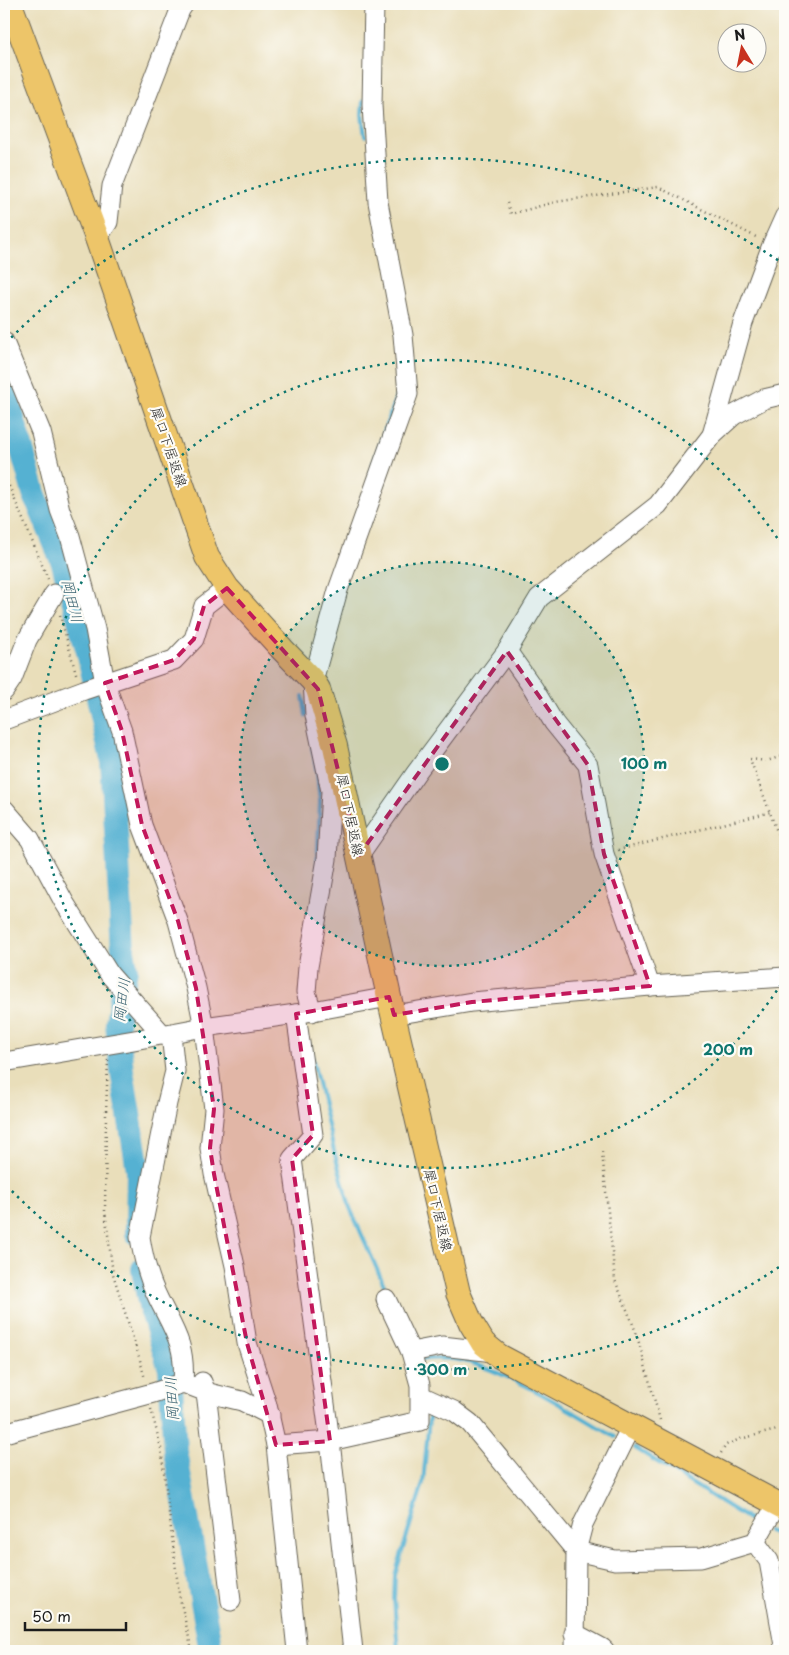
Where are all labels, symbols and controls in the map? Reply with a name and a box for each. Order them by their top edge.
north arrow [716,22,766,72]
text: N [732,23,747,46]
street label: 犀口下居返線 [146,404,193,490]
water label: 岡田川 [57,576,90,625]
text: 100 m [621,751,667,774]
centre of rings [433,755,451,773]
street label: 犀口下居返線 [331,772,369,858]
water label: 岡田川 [106,976,135,1024]
text: 200 m [703,1037,753,1060]
street label: 犀口下居返線 [419,1167,458,1253]
text: 300 m [417,1357,467,1380]
water label: 岡田川 [157,1376,184,1422]
scale bar [25,1600,126,1632]
text: 50 m [32,1604,71,1627]

